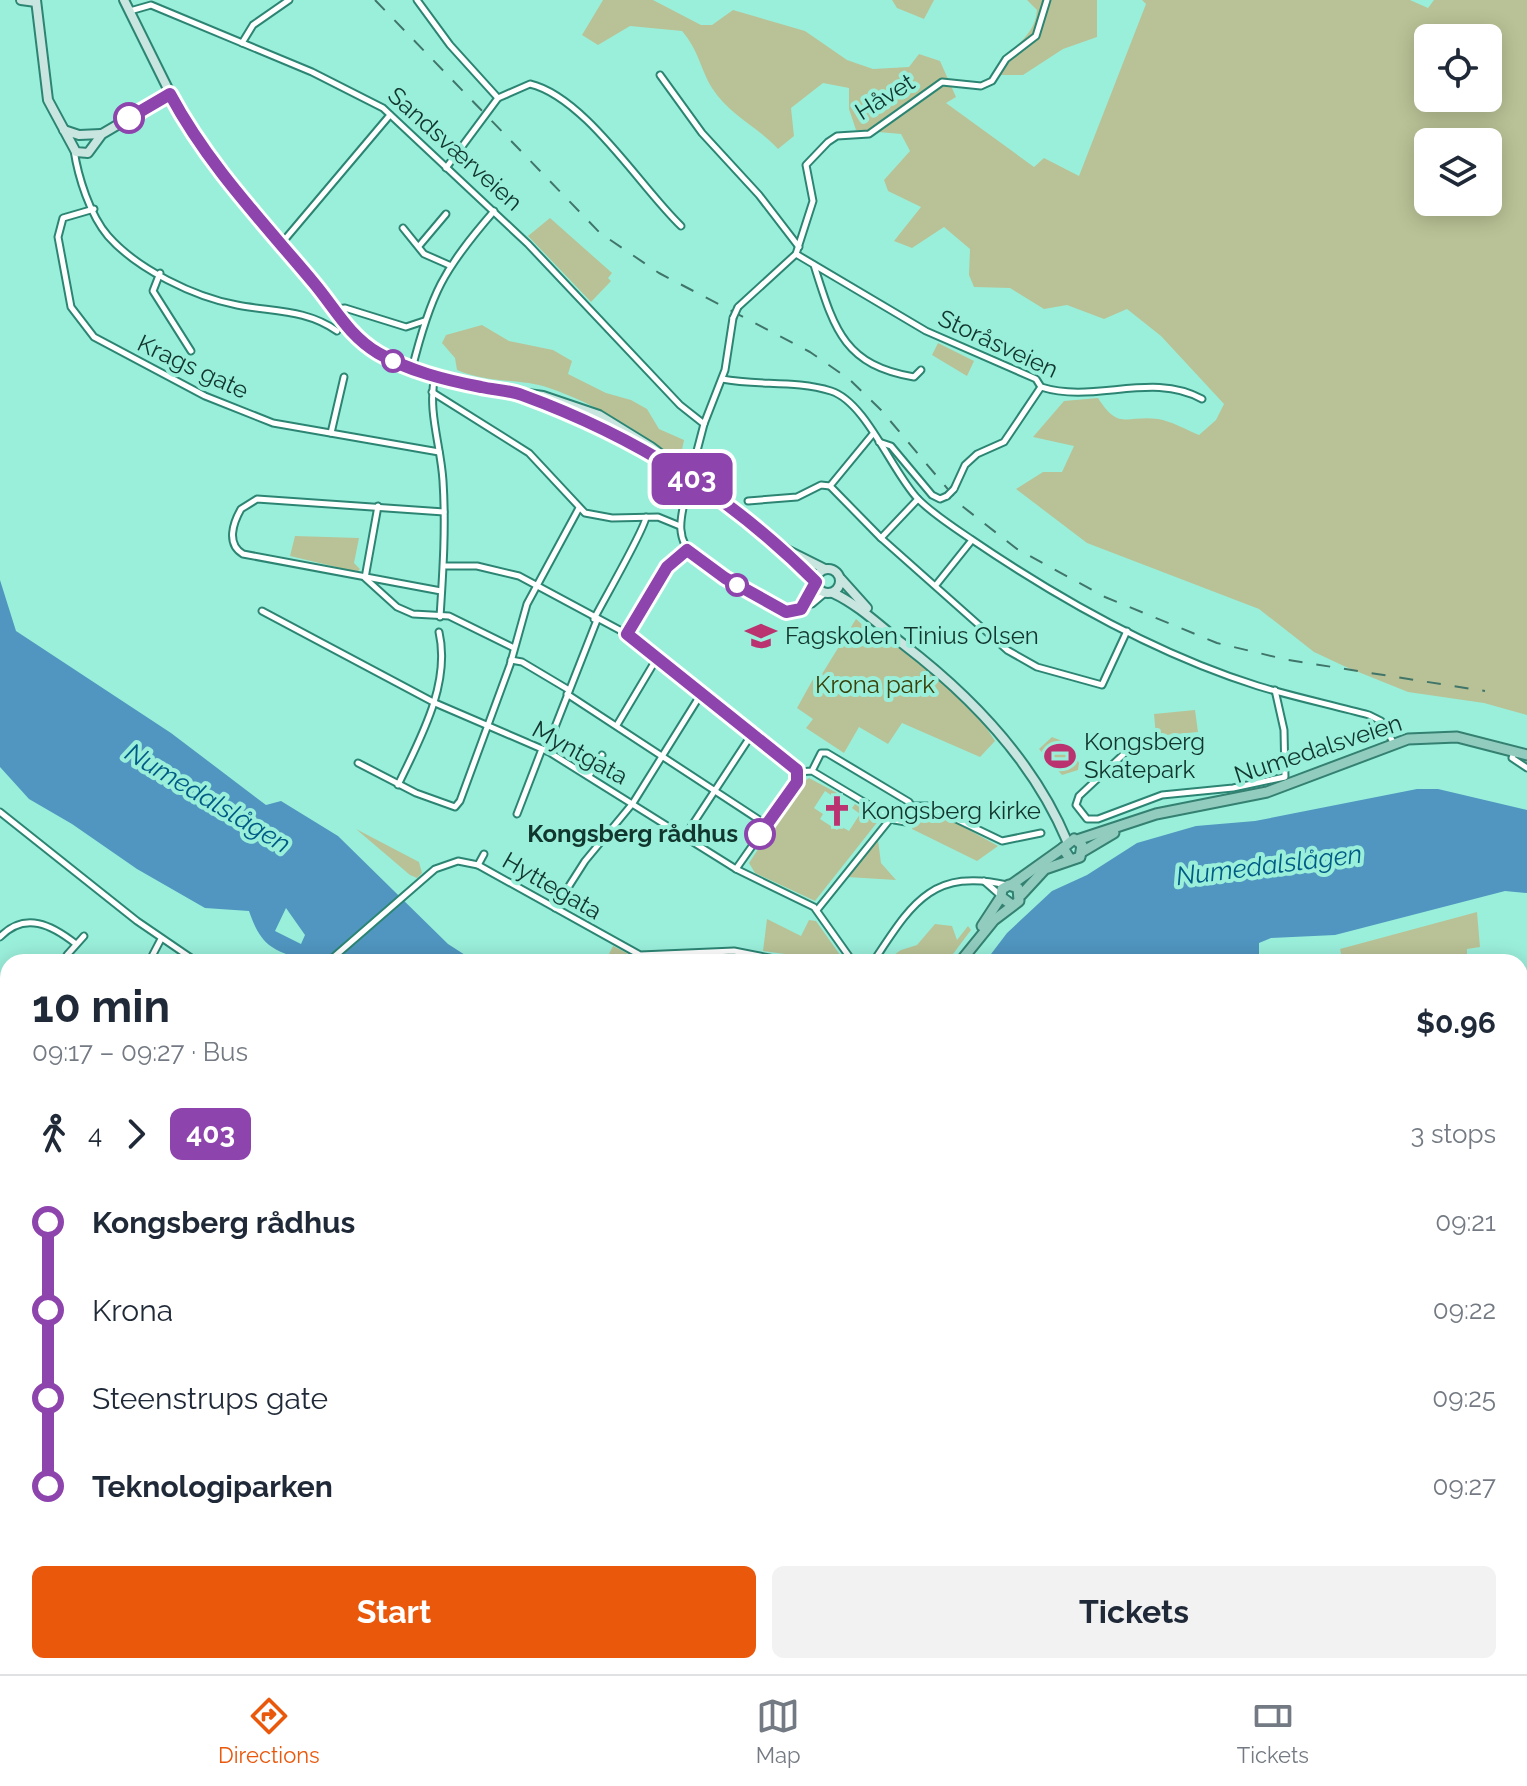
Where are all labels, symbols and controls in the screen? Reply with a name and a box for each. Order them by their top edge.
map controls [1414,24,1502,216]
button: locate [1414,24,1502,112]
street label: Håvet [850,67,920,126]
street label: Sandsværveien [382,81,529,217]
unlabelled marker [114,103,144,133]
button: layers [1414,128,1502,216]
street label: Storåsveien [934,303,1063,384]
street label: Krags gate [133,328,253,405]
unlabelled marker [382,350,404,372]
line badge: 403 [646,453,738,505]
text: 403 [668,462,716,495]
unlabelled marker [726,574,748,596]
school or university icon: Fagskolen Tinius Olsen [744,619,778,653]
place label: Fagskolen Tinius Olsen [785,621,1039,650]
park label: Krona park [815,670,935,699]
street label: Numedalsveien [1230,708,1405,789]
street label: Myntgata [527,714,633,791]
place label: Kongsberg Skatepark [1084,727,1205,784]
water label: Numedalslågen [120,737,296,859]
sports icon: Kongsberg Skatepark [1043,739,1077,773]
church icon: Kongsberg kirke [820,794,854,828]
place label: Kongsberg kirke [861,796,1041,825]
place label: Kongsberg rådhus [527,819,738,848]
marker: Kongsberg rådhus [745,819,775,849]
water label: Numedalslågen [1174,839,1364,891]
street label: Hyttegata [498,846,607,926]
text: 10 min [32,981,170,1032]
text: $0.96 [1416,1005,1496,1040]
text: 09:17 – 09:27 · Bus [32,1037,248,1067]
icon: walk [32,1112,76,1156]
icon: forward [114,1112,158,1156]
text: 403 [186,1117,235,1150]
text: 4 [88,1119,102,1149]
text: 3 stops [1410,1119,1496,1149]
text: Kongsberg rådhus [92,1205,355,1240]
text: 09:21 [1435,1207,1496,1237]
text: Krona [92,1293,173,1328]
text: 09:22 [1433,1295,1496,1325]
text: Steenstrups gate [92,1381,328,1416]
text: 09:25 [1432,1383,1496,1413]
text: Teknologiparken [92,1469,333,1504]
text: 09:27 [1433,1471,1496,1501]
button: Start [32,1566,756,1658]
button: Tickets [772,1566,1496,1658]
tab: Directions [218,1694,320,1768]
tab: Map [756,1694,801,1768]
tab: Tickets [1237,1694,1309,1768]

